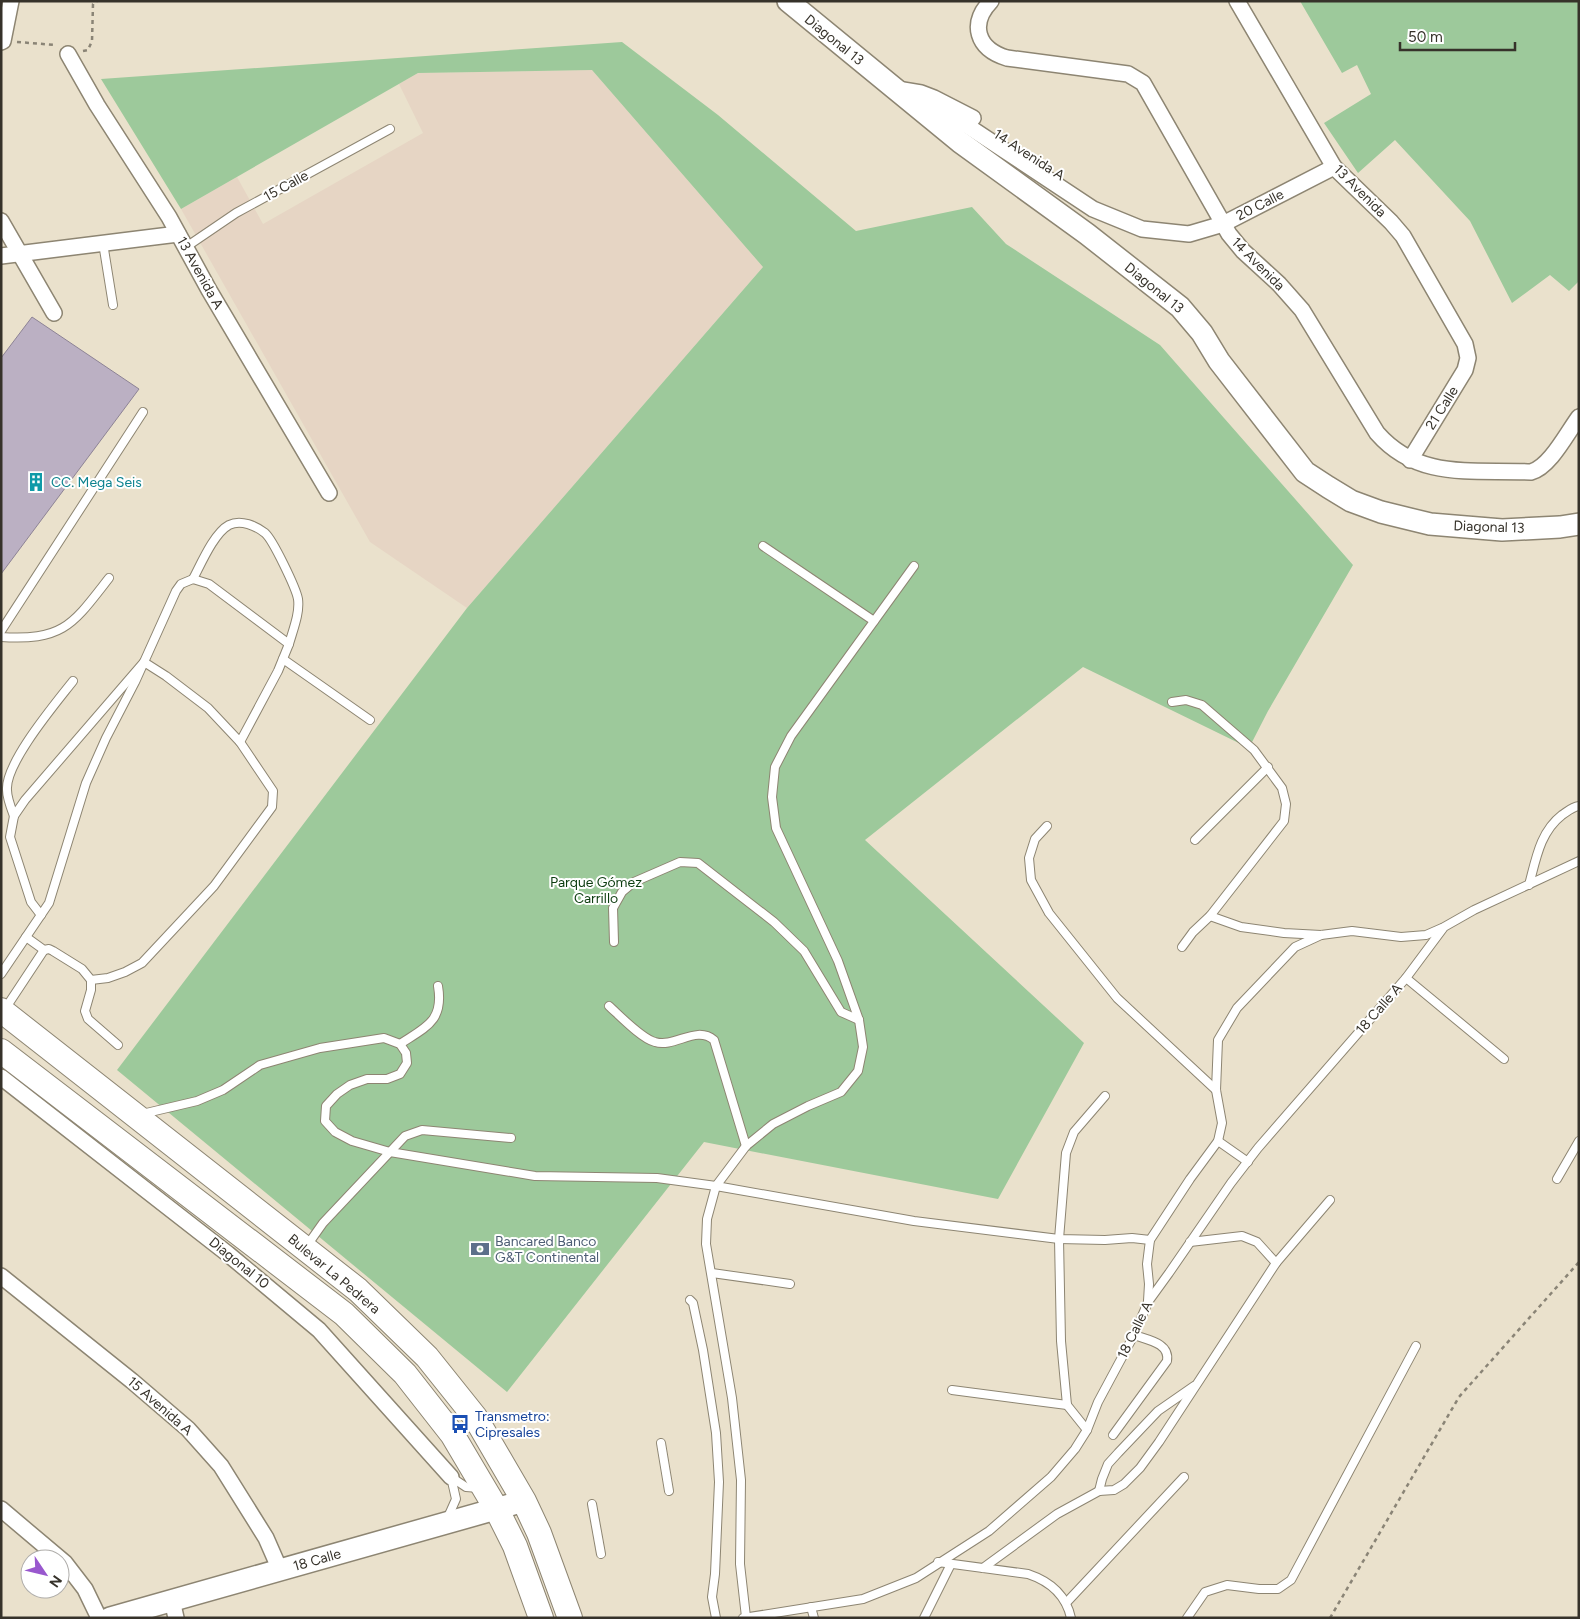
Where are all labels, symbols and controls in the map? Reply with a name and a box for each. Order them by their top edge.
street label: Diagonal 13 [801,11,867,69]
scale bar [1400,20,1515,52]
text: 50 m [1408,28,1443,46]
street label: 14 Avenida A [990,126,1068,185]
street label: 13 Avenida [1330,161,1390,221]
street label: 15 Calle [261,167,312,205]
street label: 20 Calle [1233,186,1287,224]
street label: 13 Avenida A [173,234,227,313]
street label: 14 Avenida [1228,234,1288,294]
street label: Diagonal 13 [1121,259,1187,317]
street label: 21 Calle [1422,383,1462,433]
building icon: CC. Mega Seis [25,471,47,493]
place label: CC. Mega Seis [51,474,142,491]
street label: Diagonal 13 [1453,517,1525,537]
park label: Parque Gómez Carrillo [550,874,642,907]
street label: 18 Calle A [1352,980,1406,1038]
street label: Bulevar La Pedrera [284,1230,384,1318]
place label: Bancared Banco G&T Continental [495,1233,599,1266]
street label: Diagonal 10 [205,1234,273,1292]
bank icon: Bancared Banco G&T Continental [469,1238,491,1260]
street label: 18 Calle A [1114,1298,1156,1362]
street label: 15 Avenida A [124,1373,196,1439]
place label: Transmetro: Cipresales [475,1408,550,1441]
bus stop icon: Transmetro: Cipresales [449,1413,471,1435]
street label: 18 Calle [291,1545,343,1575]
north arrow [20,1549,70,1599]
text: N [45,1572,65,1590]

